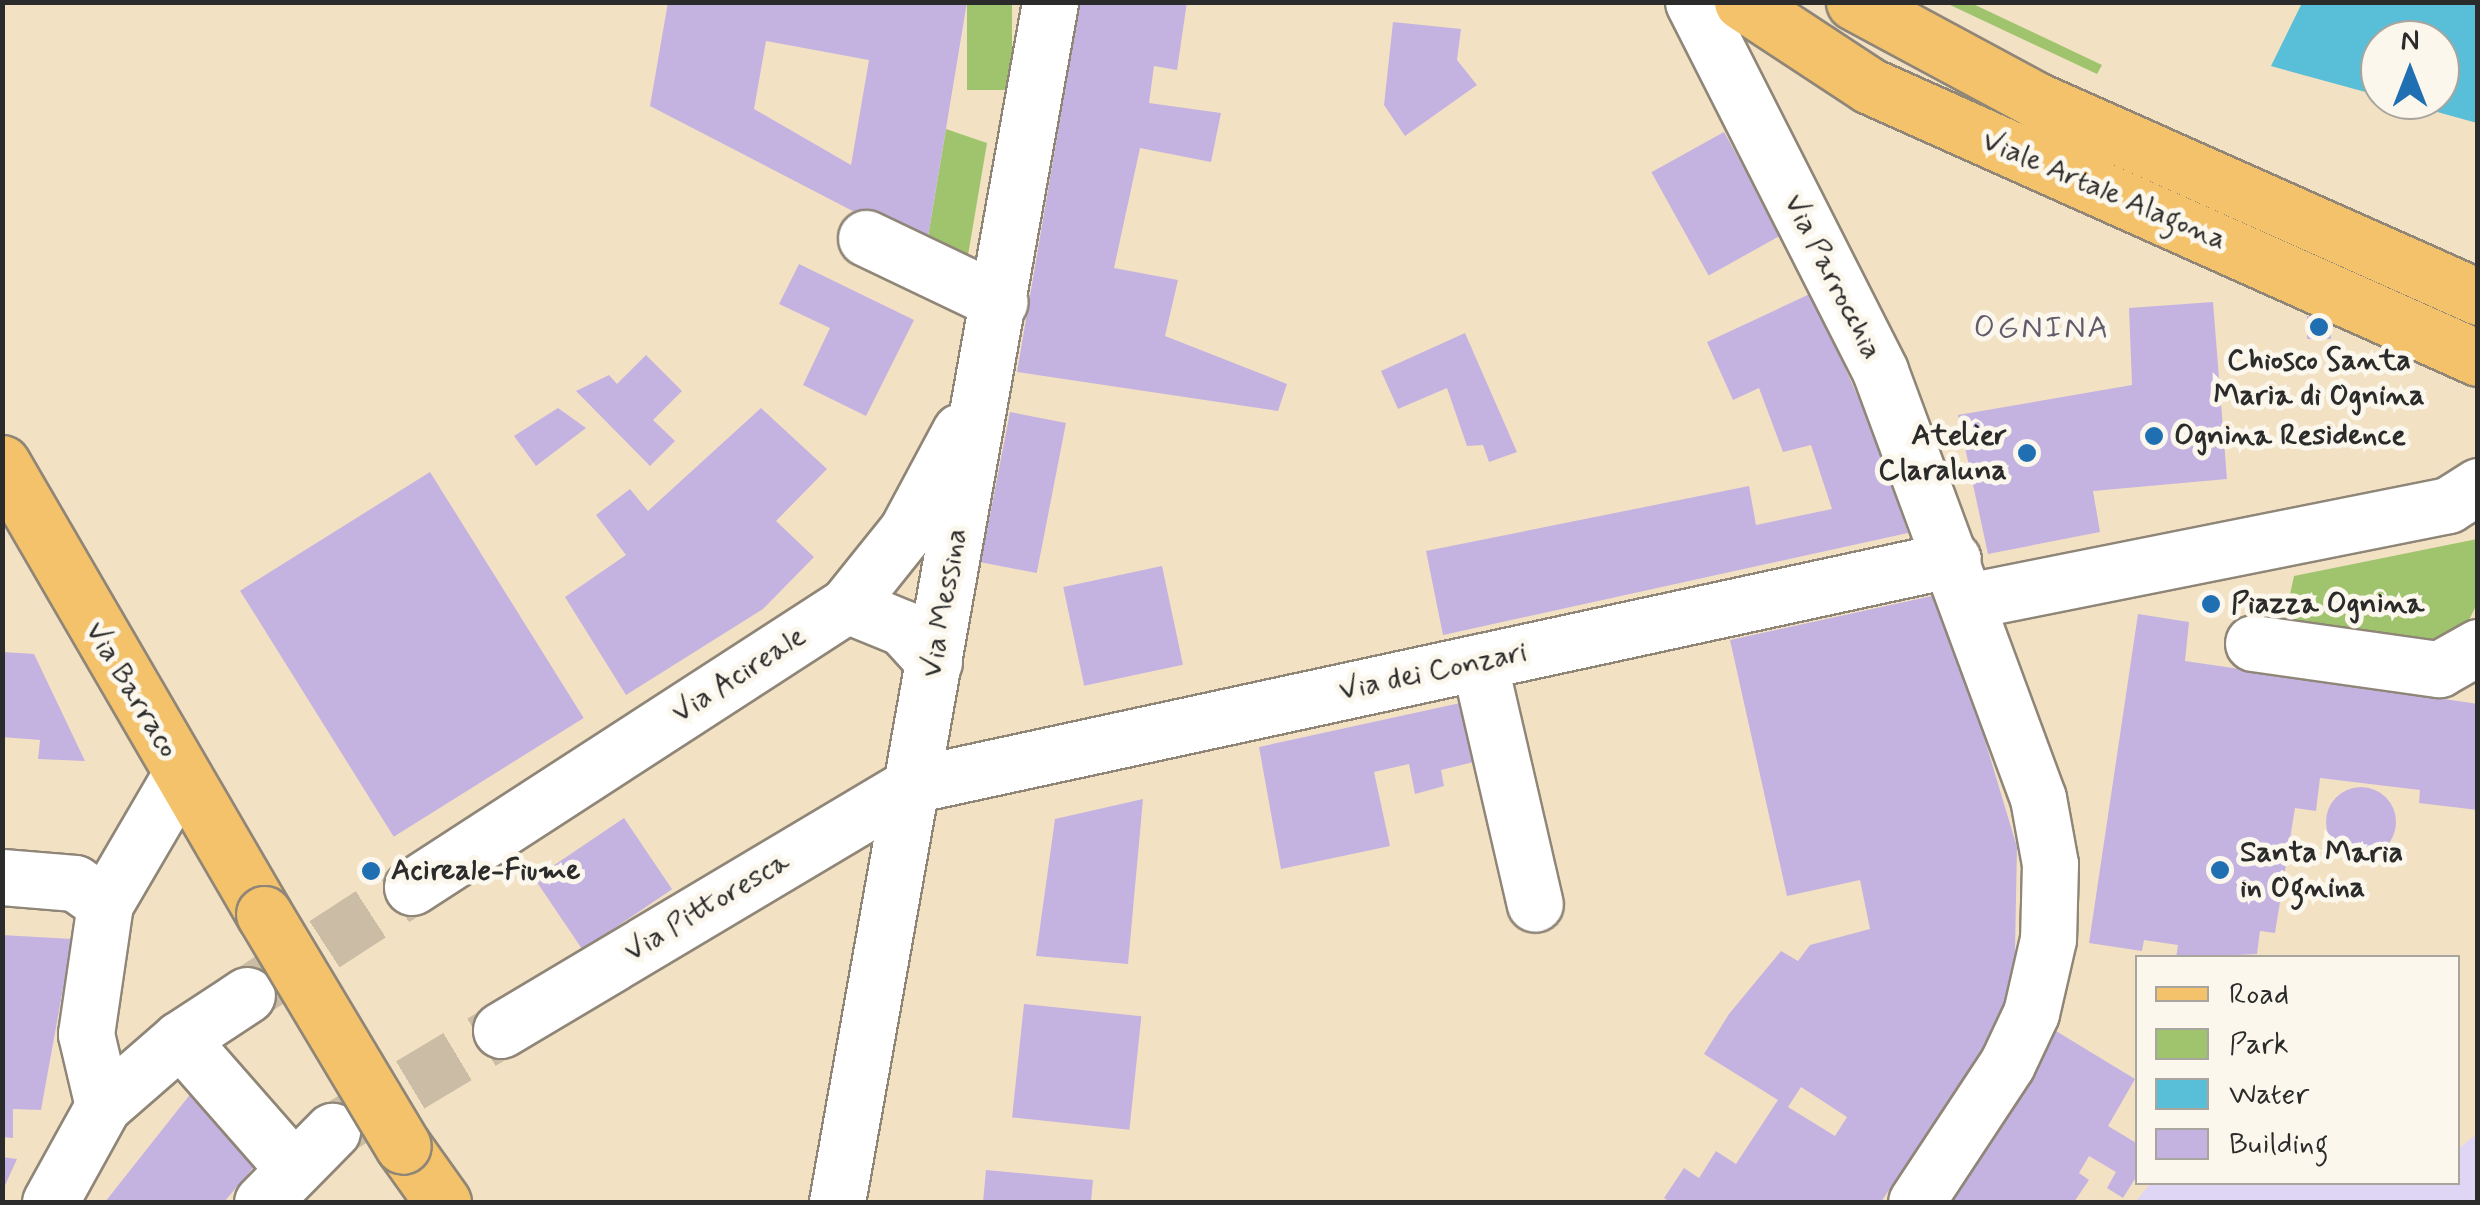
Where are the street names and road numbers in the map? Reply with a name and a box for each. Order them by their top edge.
street label: Viale Artale Alagona [1976,123,2232,259]
street label: Via Parrocchia [1776,190,1888,364]
street label: Via Messina [914,523,976,683]
street label: Via Barraco [78,618,184,762]
street label: Via Acireale [667,619,811,731]
street label: Via dei Conzari [1336,635,1530,709]
street label: Via Pittoresca [619,844,795,970]

